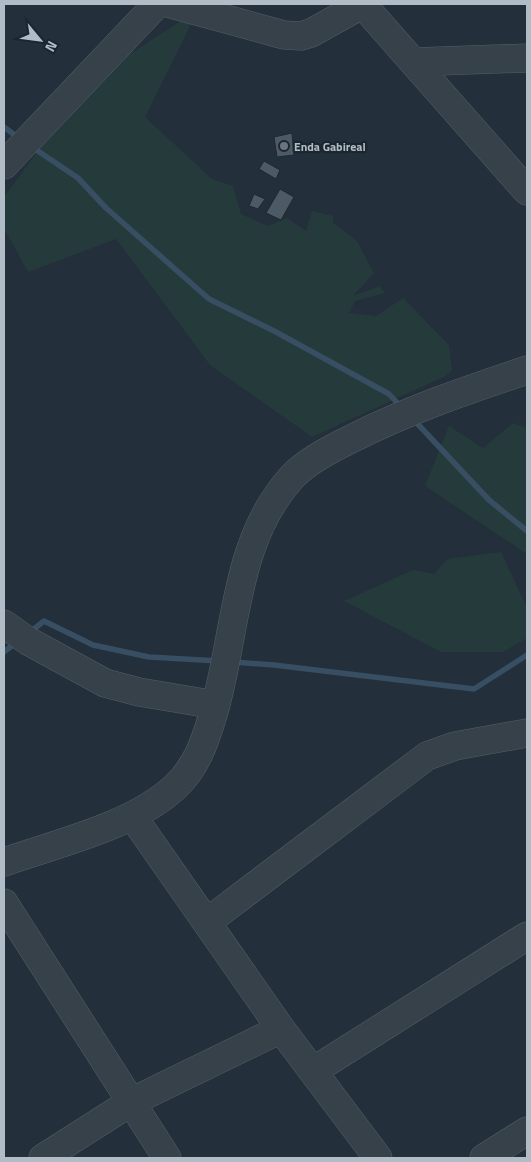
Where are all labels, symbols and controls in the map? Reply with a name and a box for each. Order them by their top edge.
north arrow [15,15,65,65]
text: N [40,37,63,56]
place label: Enda Gabireal [294,137,366,156]
marker: Enda Gabireal [278,140,290,152]

